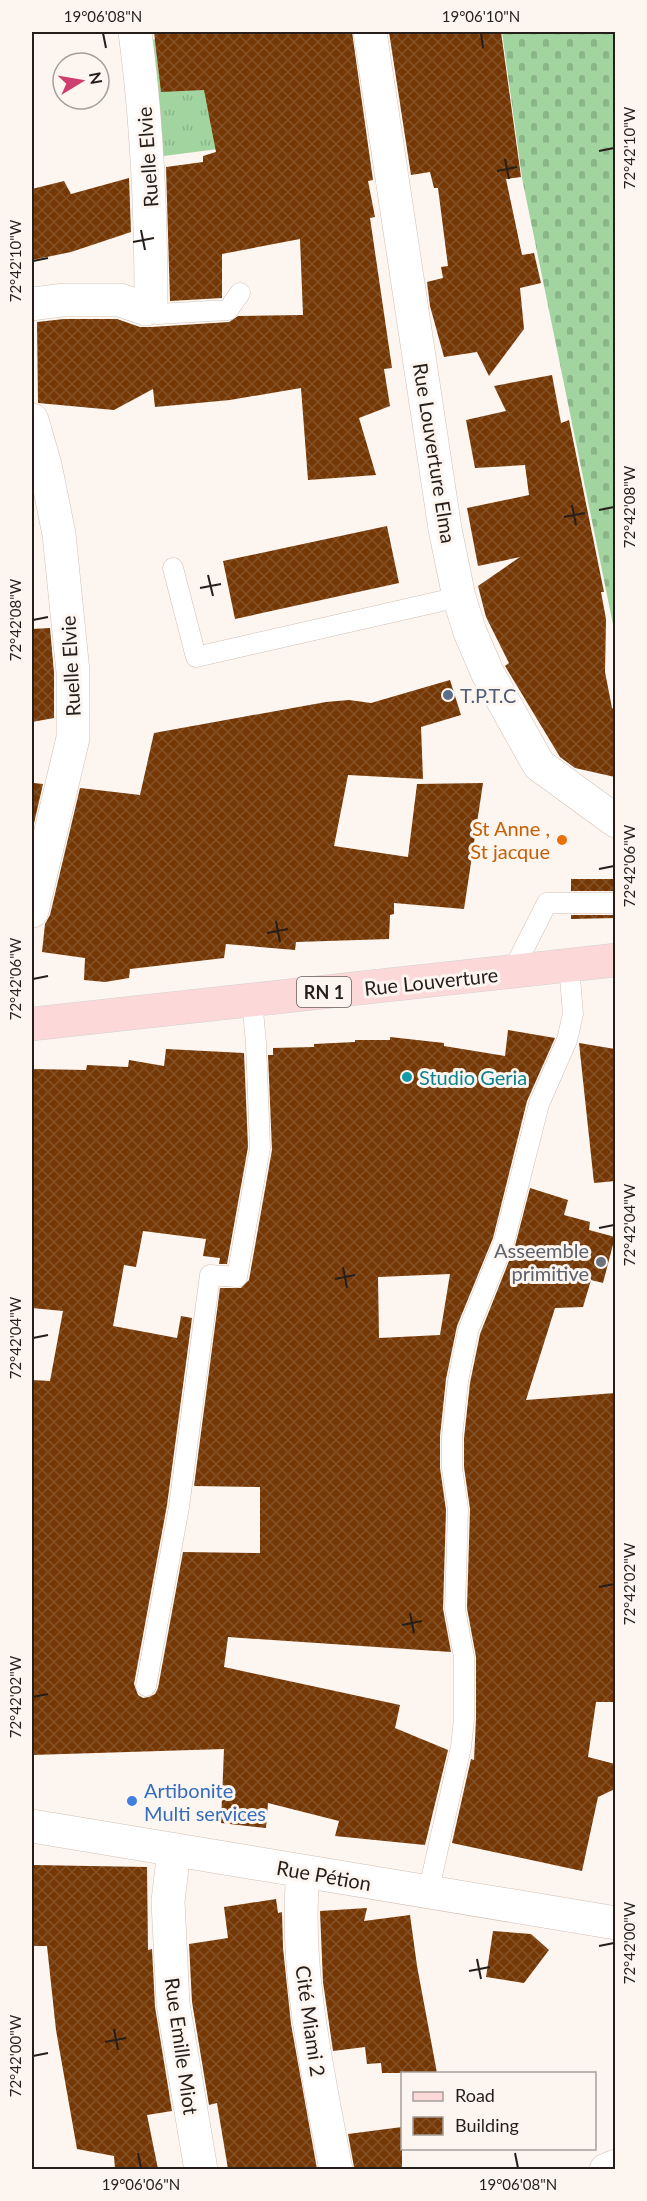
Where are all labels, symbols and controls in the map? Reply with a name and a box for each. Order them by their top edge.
text: 19°06'08"N [64,7,142,25]
text: 19°06'10"N [442,7,520,25]
north arrow [51,51,111,111]
text: N [86,70,107,86]
street label: Ruelle Elvie [132,106,162,208]
text: 72°42'10"W [620,106,638,189]
text: 72°42'10"W [6,219,24,302]
street label: Rue Louverture Elma [409,361,461,545]
text: 72°42'08"W [620,465,638,548]
text: 72°42'08"W [6,578,24,661]
street label: Ruelle Elvie [55,615,85,717]
place label: T.P.T.C [460,683,516,707]
marker: T.P.T.C [441,688,455,702]
place label: St Anne , St jacque [470,816,550,863]
text: 72°42'06"W [620,824,638,907]
marker: St Anne , St jacque [555,833,569,847]
text: 72°42'06"W [6,937,24,1020]
street label: Rue Louverture [363,962,499,1000]
road number: RN 1 [297,977,351,1007]
place label: Studio Geria [419,1065,527,1089]
marker: Studio Geria [400,1070,414,1084]
text: 72°42'04"W [620,1183,638,1266]
place label: Asseemble primitive [494,1238,589,1285]
marker: Asseemble primitive [594,1255,608,1269]
text: 72°42'04"W [6,1296,24,1379]
text: 72°42'02"W [620,1542,638,1625]
text: 72°42'02"W [6,1655,24,1738]
place label: Artibonite Multi services [144,1778,266,1825]
marker: Artibonite Multi services [125,1794,139,1808]
street label: Rue Pétion [275,1855,373,1895]
text: 72°42'00"W [620,1901,638,1984]
street label: Cité Miami 2 [291,1964,331,2078]
street label: Rue Emille Miot [161,1976,203,2116]
text: 72°42'00"W [6,2014,24,2097]
legend [401,2072,596,2150]
text: Road [455,2084,495,2106]
text: Building [455,2114,519,2136]
text: 19°06'06"N [102,2175,180,2193]
text: 19°06'08"N [479,2175,557,2193]

